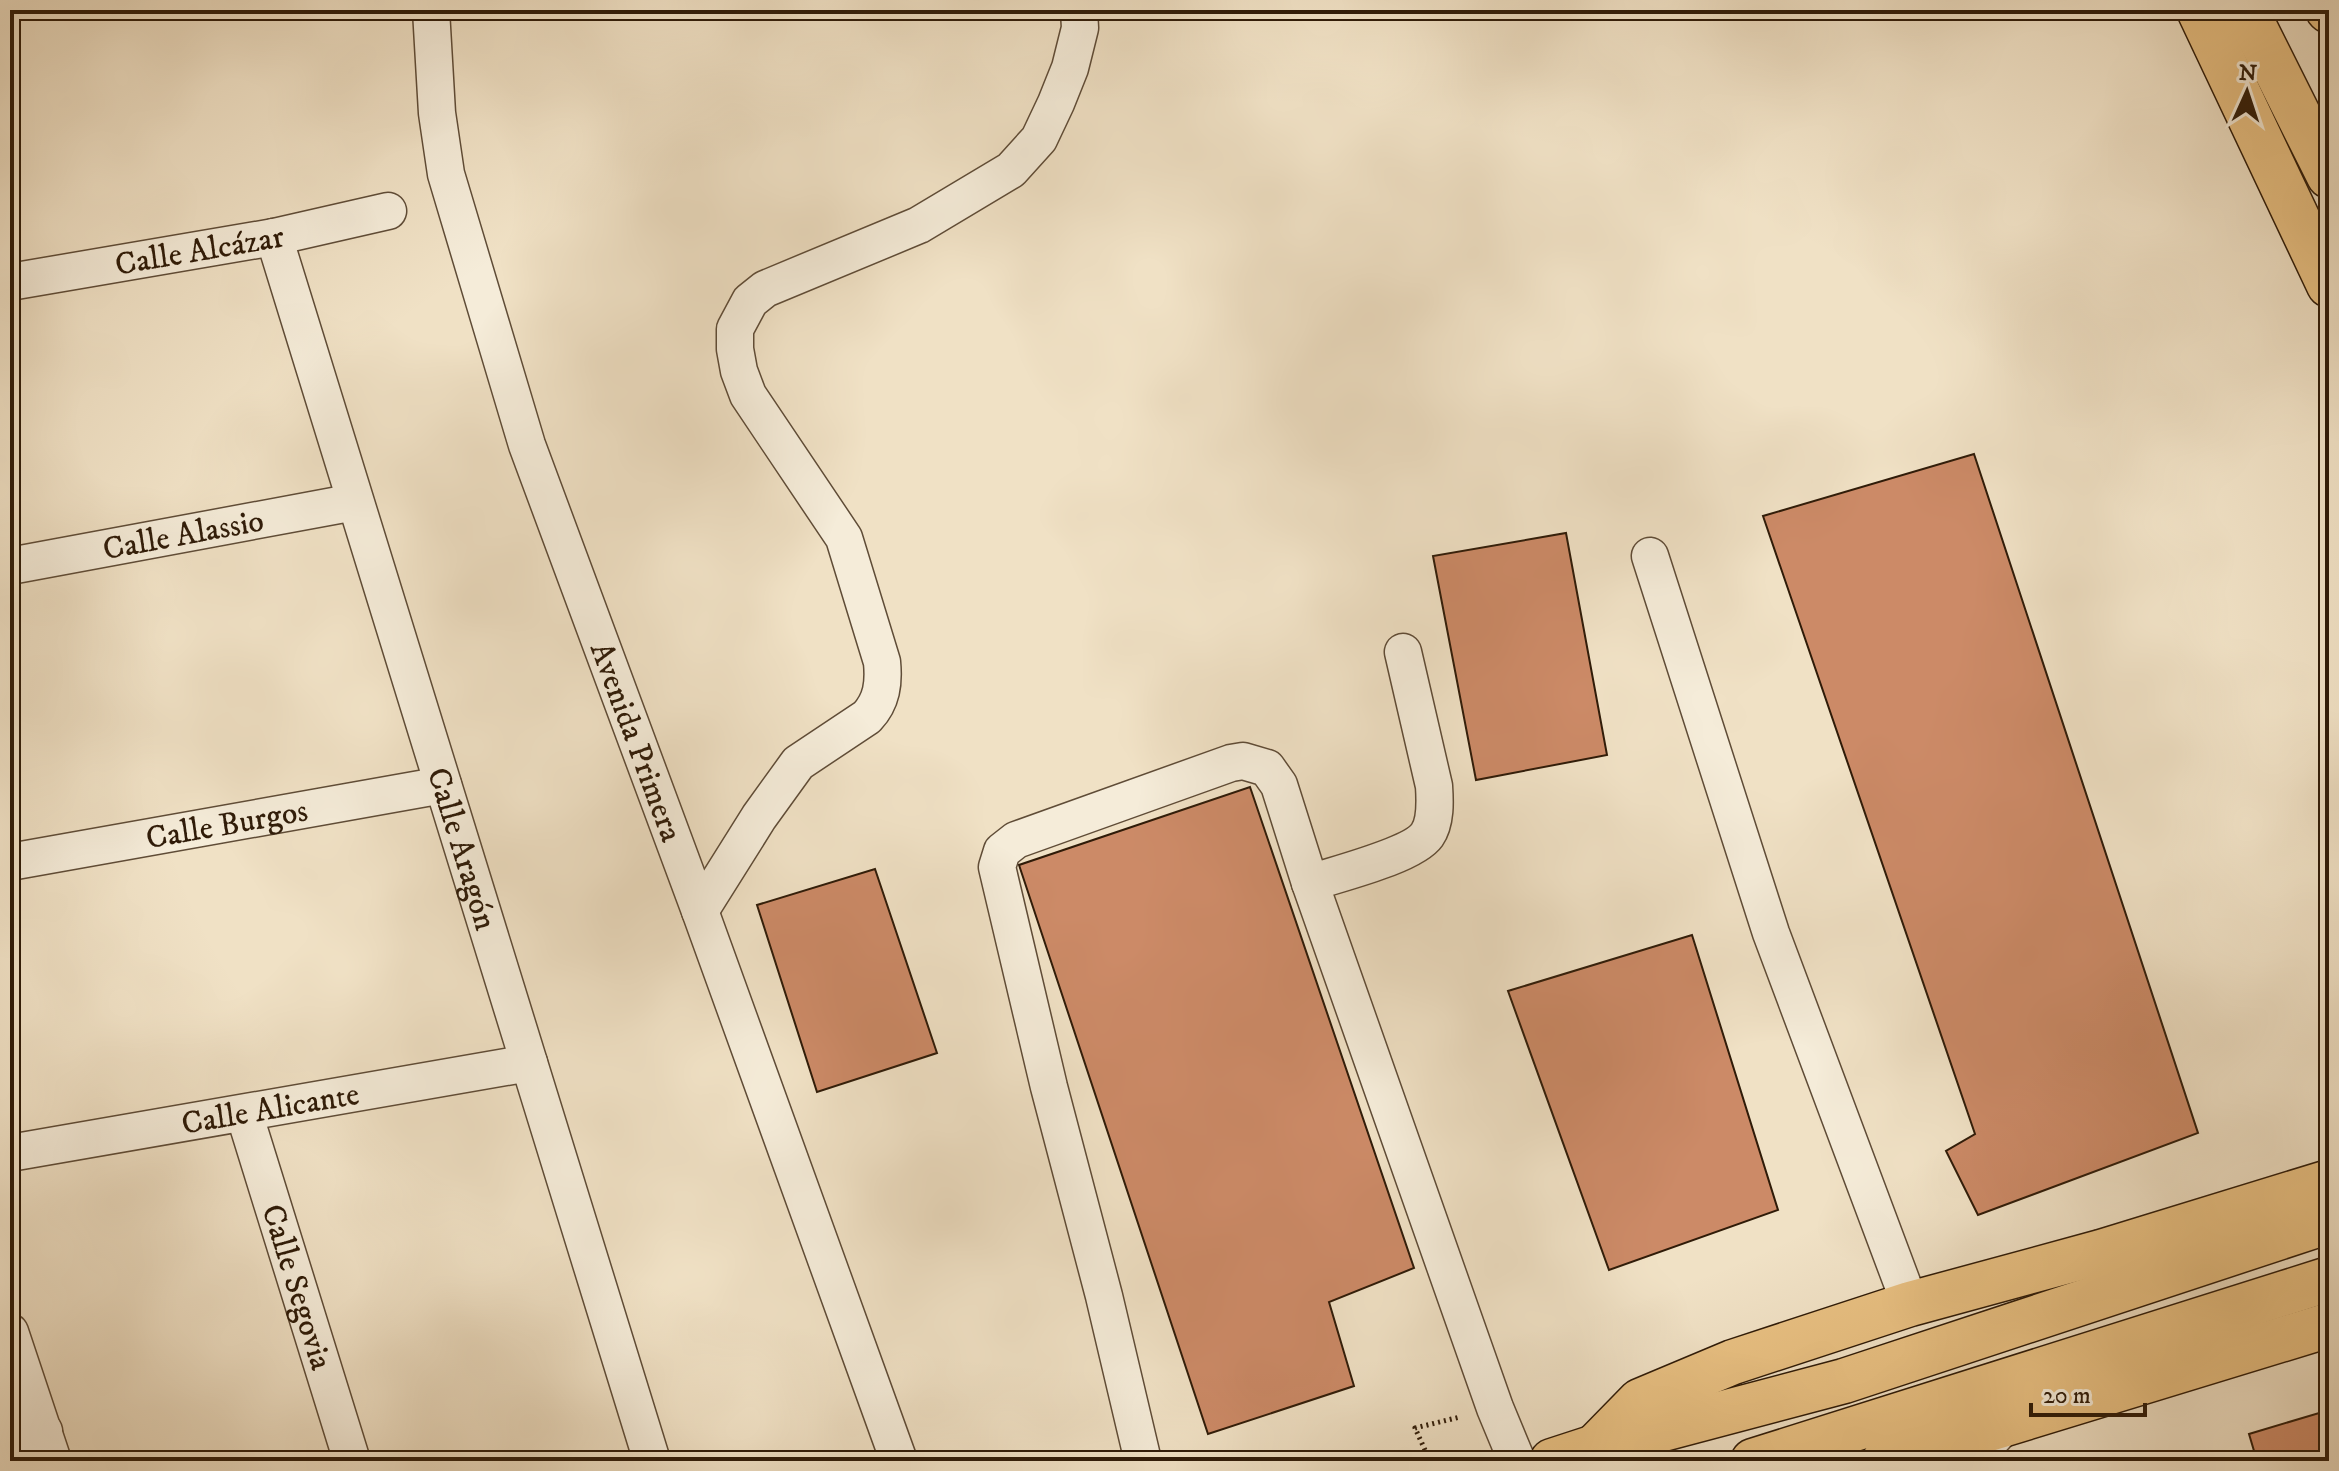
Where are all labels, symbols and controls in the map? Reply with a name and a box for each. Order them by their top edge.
north arrow [2207,52,2287,132]
text: N [2238,60,2258,87]
street label: Calle Alcázar [112,217,288,286]
street label: Calle Alassio [100,501,267,570]
street label: Avenida Primera [580,637,691,848]
street label: Calle Aragón [417,763,505,935]
street label: Calle Burgos [143,791,311,859]
street label: Calle Alicante [178,1075,362,1145]
street label: Calle Segovia [252,1200,341,1375]
scale bar [2031,1367,2145,1417]
text: 20 m [2043,1381,2091,1411]

